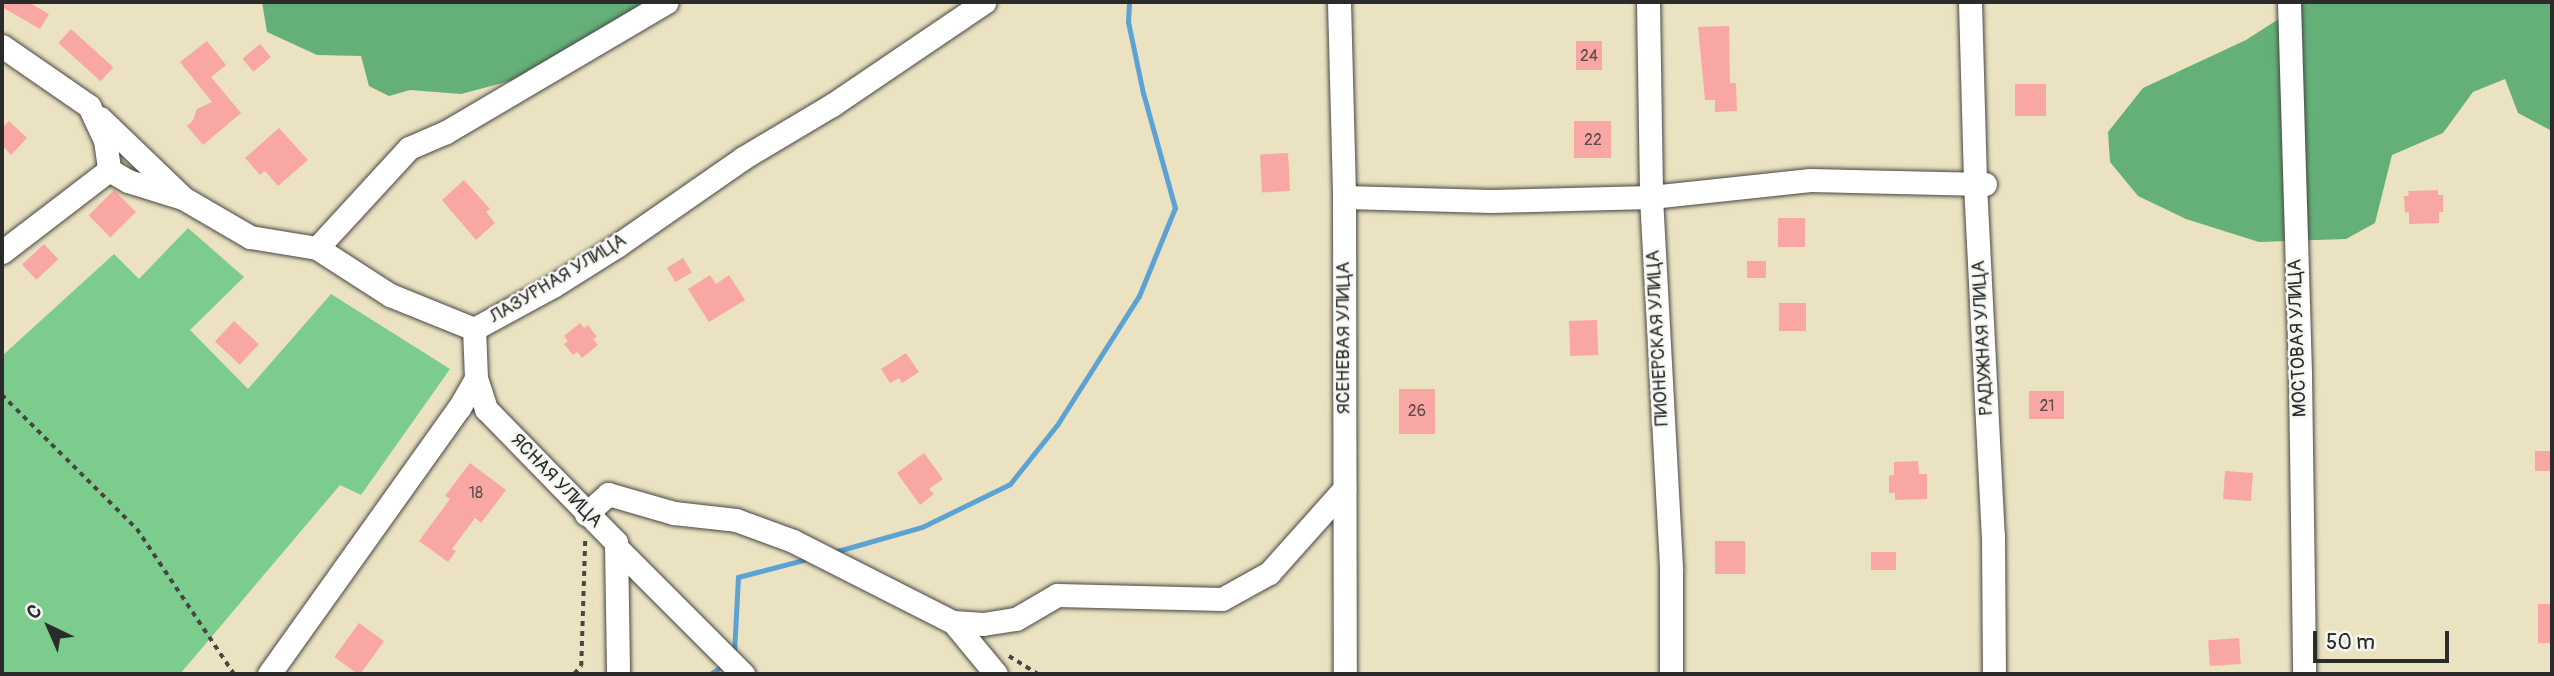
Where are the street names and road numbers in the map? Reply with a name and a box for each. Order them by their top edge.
street label: ЛАЗУРНАЯ УЛИЦА [485,229,631,329]
street label: ПИОНЕРСКАЯ УЛИЦА [1642,249,1674,427]
street label: МОСТОВАЯ УЛИЦА [2284,258,2312,418]
street label: РАДУЖНАЯ УЛИЦА [1968,260,1998,416]
street label: ЯСЕНЕВАЯ УЛИЦА [1333,262,1355,414]
street label: ЯСНАЯ УЛИЦА [505,429,607,533]

